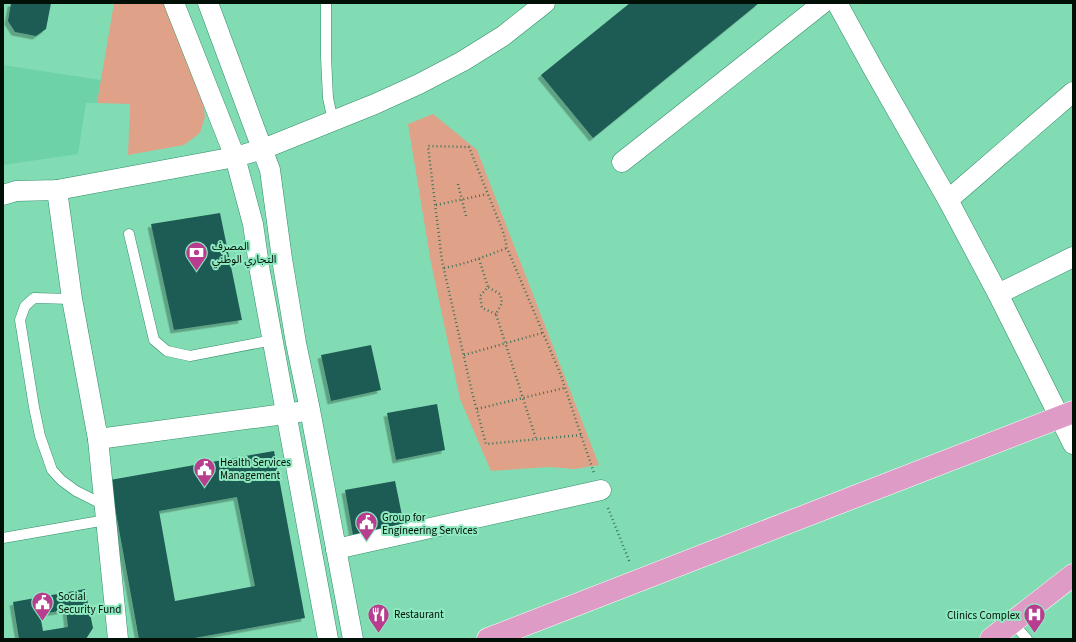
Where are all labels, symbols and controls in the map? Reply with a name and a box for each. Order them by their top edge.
bank icon: المصرف التجاري الوطني [184,239,210,272]
place label: المصرف التجاري الوطني [212,239,276,268]
public building icon: Health Services Management [192,455,218,488]
place label: Health Services Management [220,455,291,483]
public building icon: Group for Engineering Services [354,510,380,543]
place label: Group for Engineering Services [382,510,478,538]
public building icon: Social Security Fund [29,589,55,622]
place label: Social Security Fund [58,589,121,617]
restaurant icon: Restaurant [366,601,392,634]
hospital icon: Clinics Complex [1022,602,1048,635]
place label: Restaurant [394,607,444,622]
place label: Clinics Complex [947,608,1020,623]

